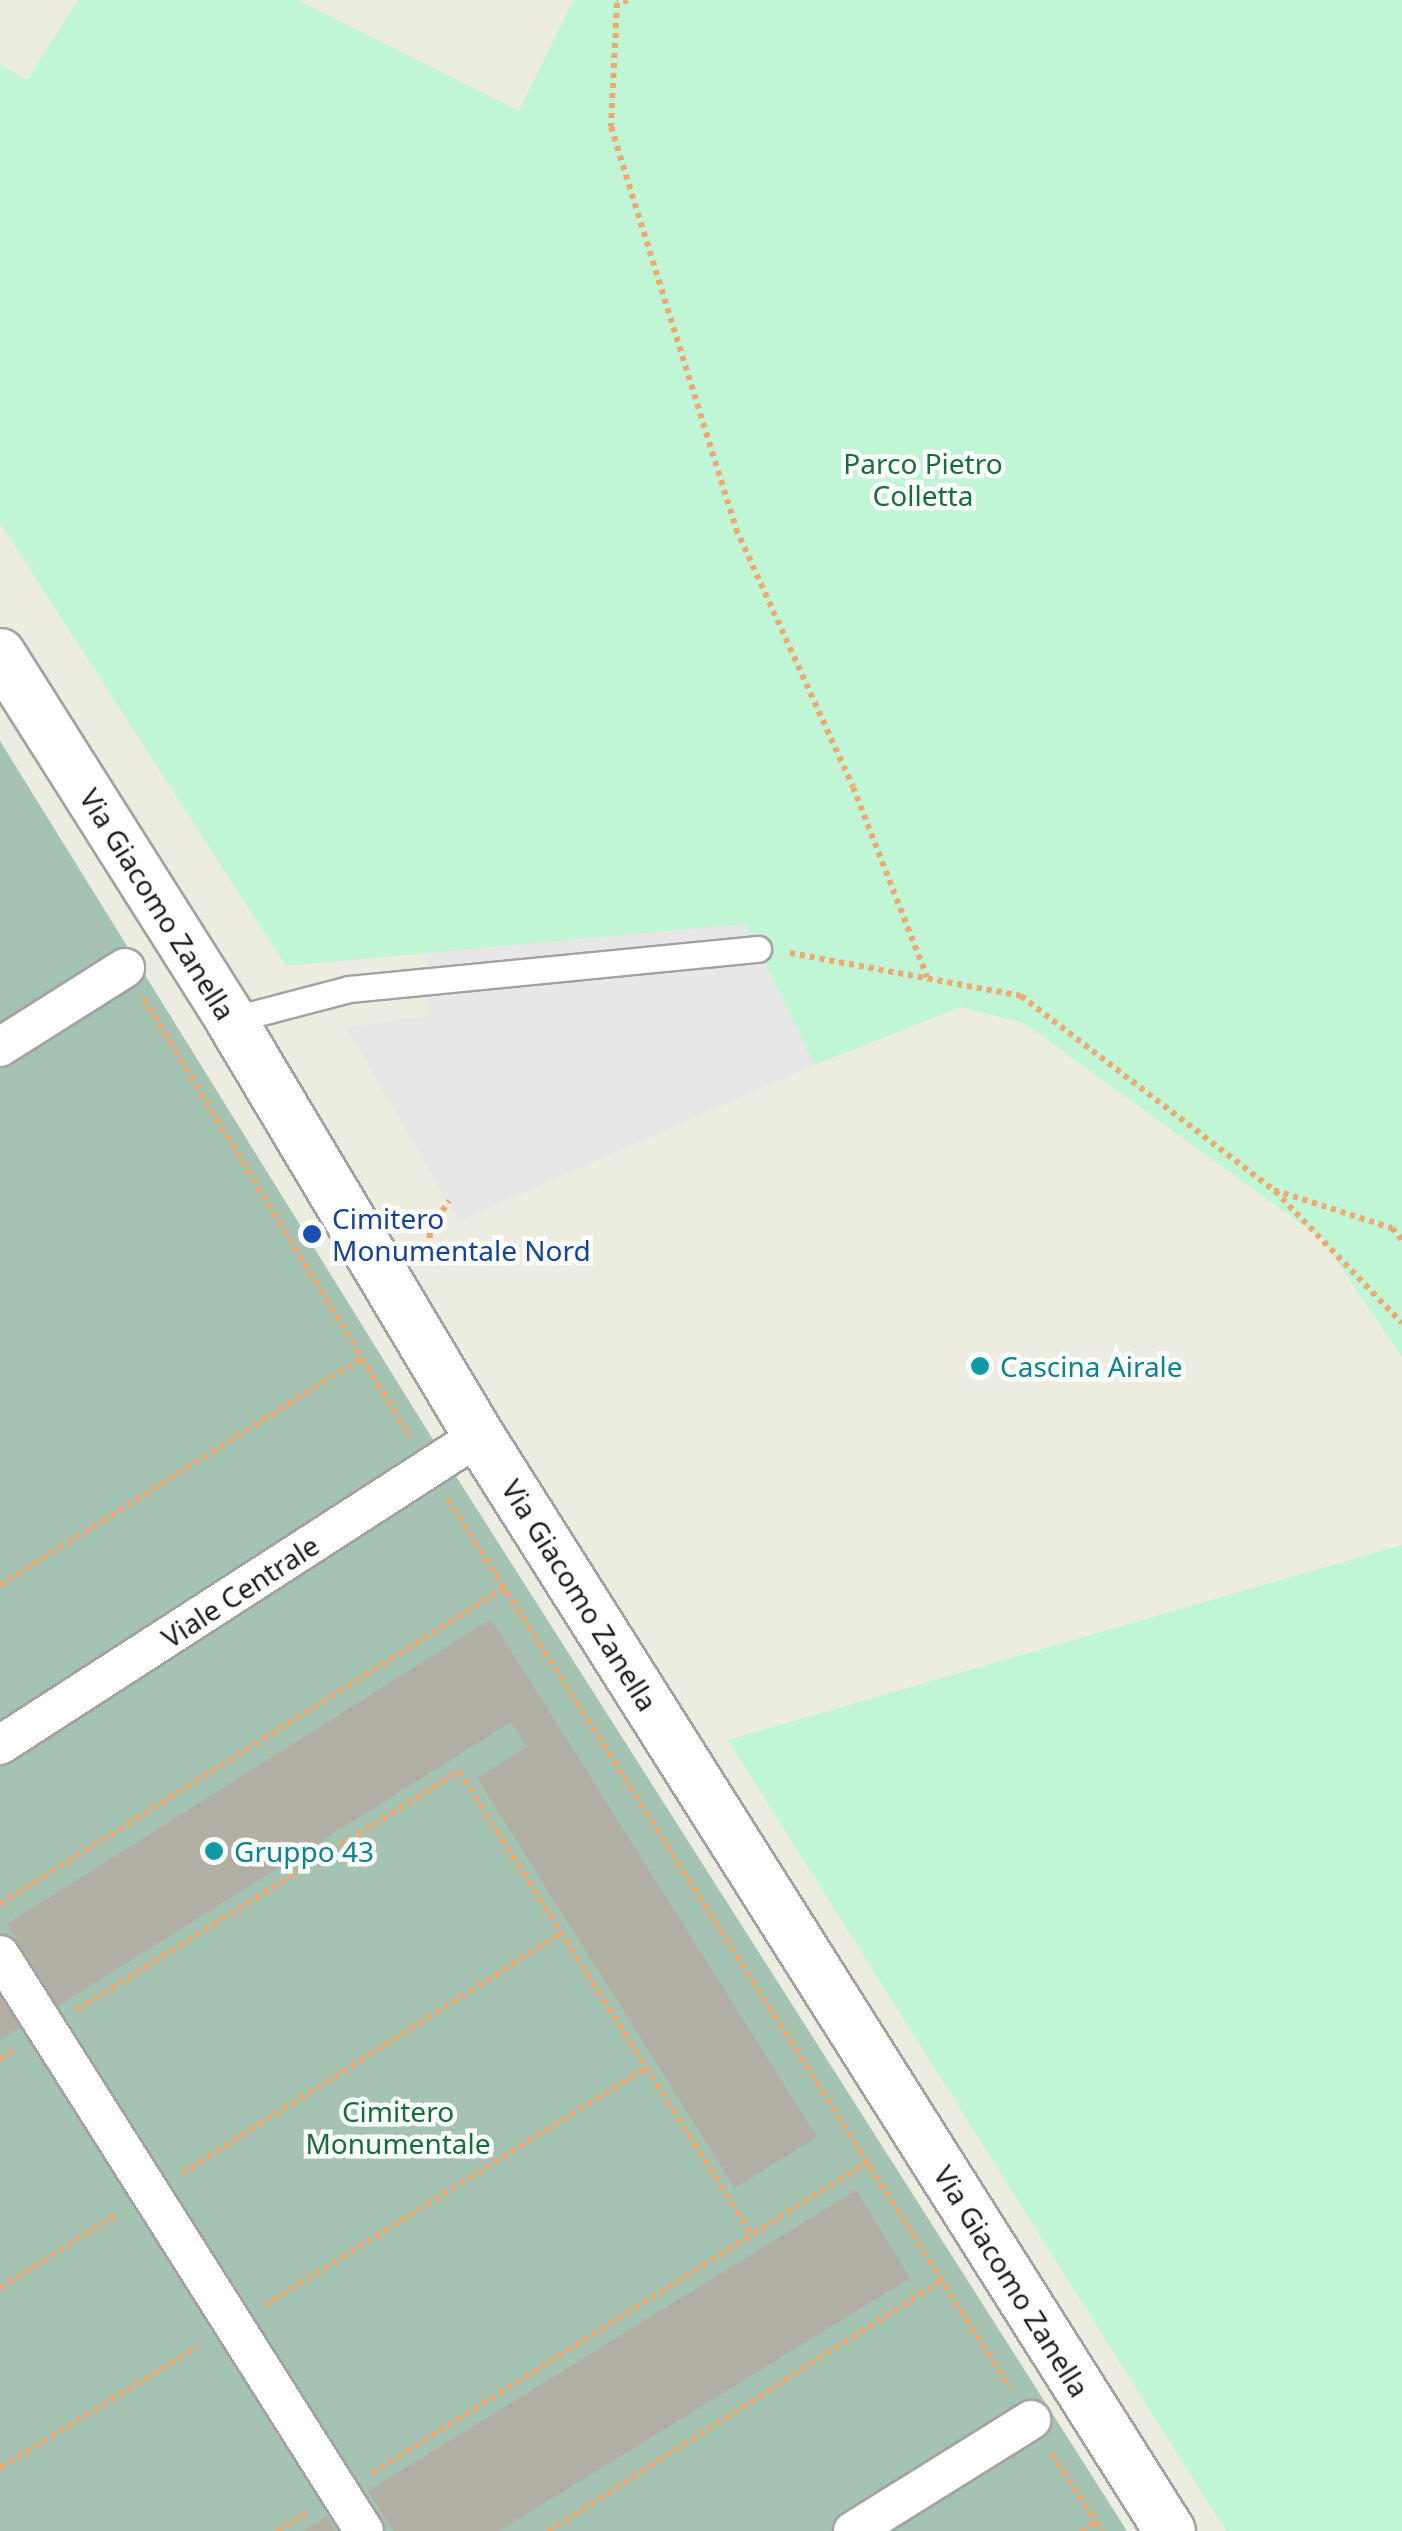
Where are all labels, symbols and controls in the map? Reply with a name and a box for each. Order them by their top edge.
park label: Parco Pietro Colletta [843,446,1003,512]
street label: Via Giacomo Zanella [73,782,243,1026]
place label: Cimitero Monumentale Nord [332,1201,591,1267]
marker: Cimitero Monumentale Nord [301,1223,323,1245]
place label: Cascina Airale [1000,1349,1183,1383]
marker: Cascina Airale [969,1355,991,1377]
street label: Via Giacomo Zanella [495,1473,665,1717]
street label: Viale Centrale [155,1528,325,1654]
place label: Gruppo 43 [234,1834,374,1868]
marker: Gruppo 43 [203,1840,225,1862]
park label: Cimitero Monumentale [305,2094,491,2160]
street label: Via Giacomo Zanella [927,2159,1097,2403]

